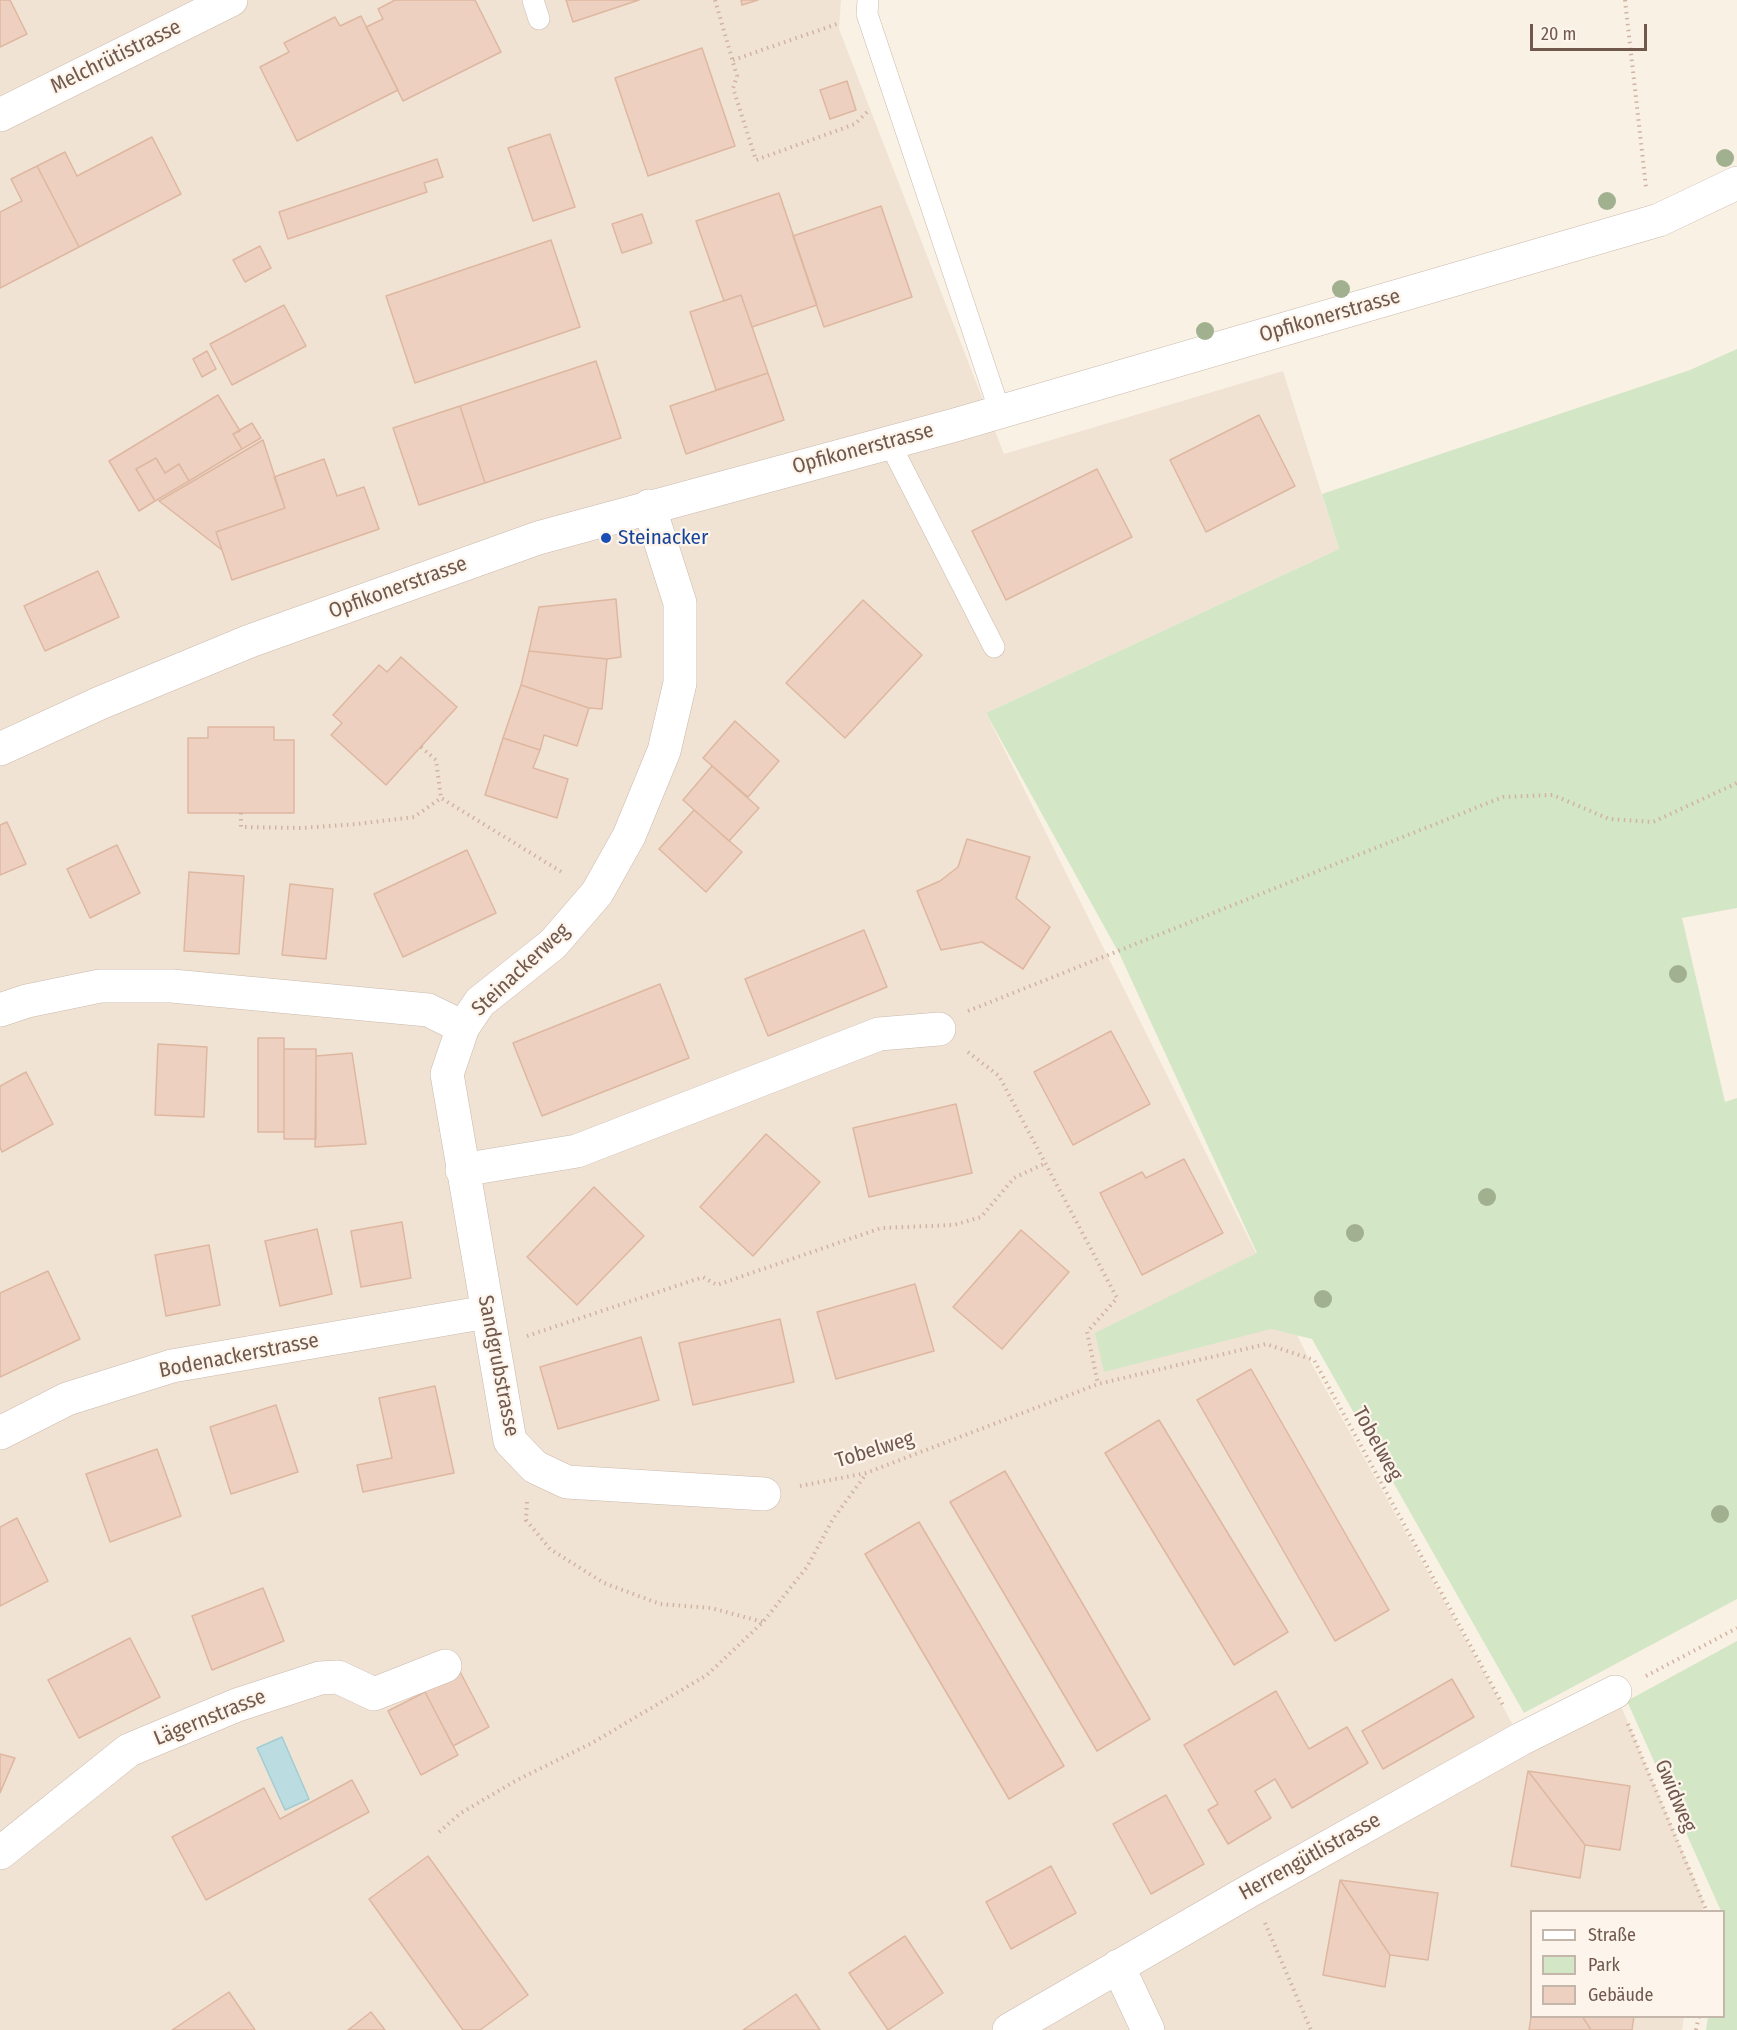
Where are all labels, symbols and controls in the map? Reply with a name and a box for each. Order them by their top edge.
scale bar [1533,12,1650,50]
street label: Melchrütistrasse [47,15,185,99]
text: 20 m [1541,23,1576,45]
street label: Opfikonerstrasse [1257,284,1403,348]
street label: Opfikonerstrasse [790,418,936,480]
place label: Steinacker [618,525,708,551]
marker: Steinacker [599,531,613,545]
street label: Opfikonerstrasse [325,551,471,625]
street label: Steinackerweg [467,918,575,1022]
street label: Sandgrubstrasse [472,1293,524,1439]
street label: Bodenackerstrasse [157,1328,321,1384]
street label: Tobelweg [1346,1403,1408,1485]
street label: Tobelweg [833,1426,917,1474]
street label: Lägernstrasse [150,1684,270,1752]
street label: Gwidweg [1648,1756,1702,1836]
street label: Herrengütlistrasse [1235,1808,1385,1906]
legend [1530,1910,1725,2018]
text: Straße [1588,1924,1636,1946]
text: Park [1588,1954,1620,1976]
text: Gebäude [1588,1984,1653,2006]

